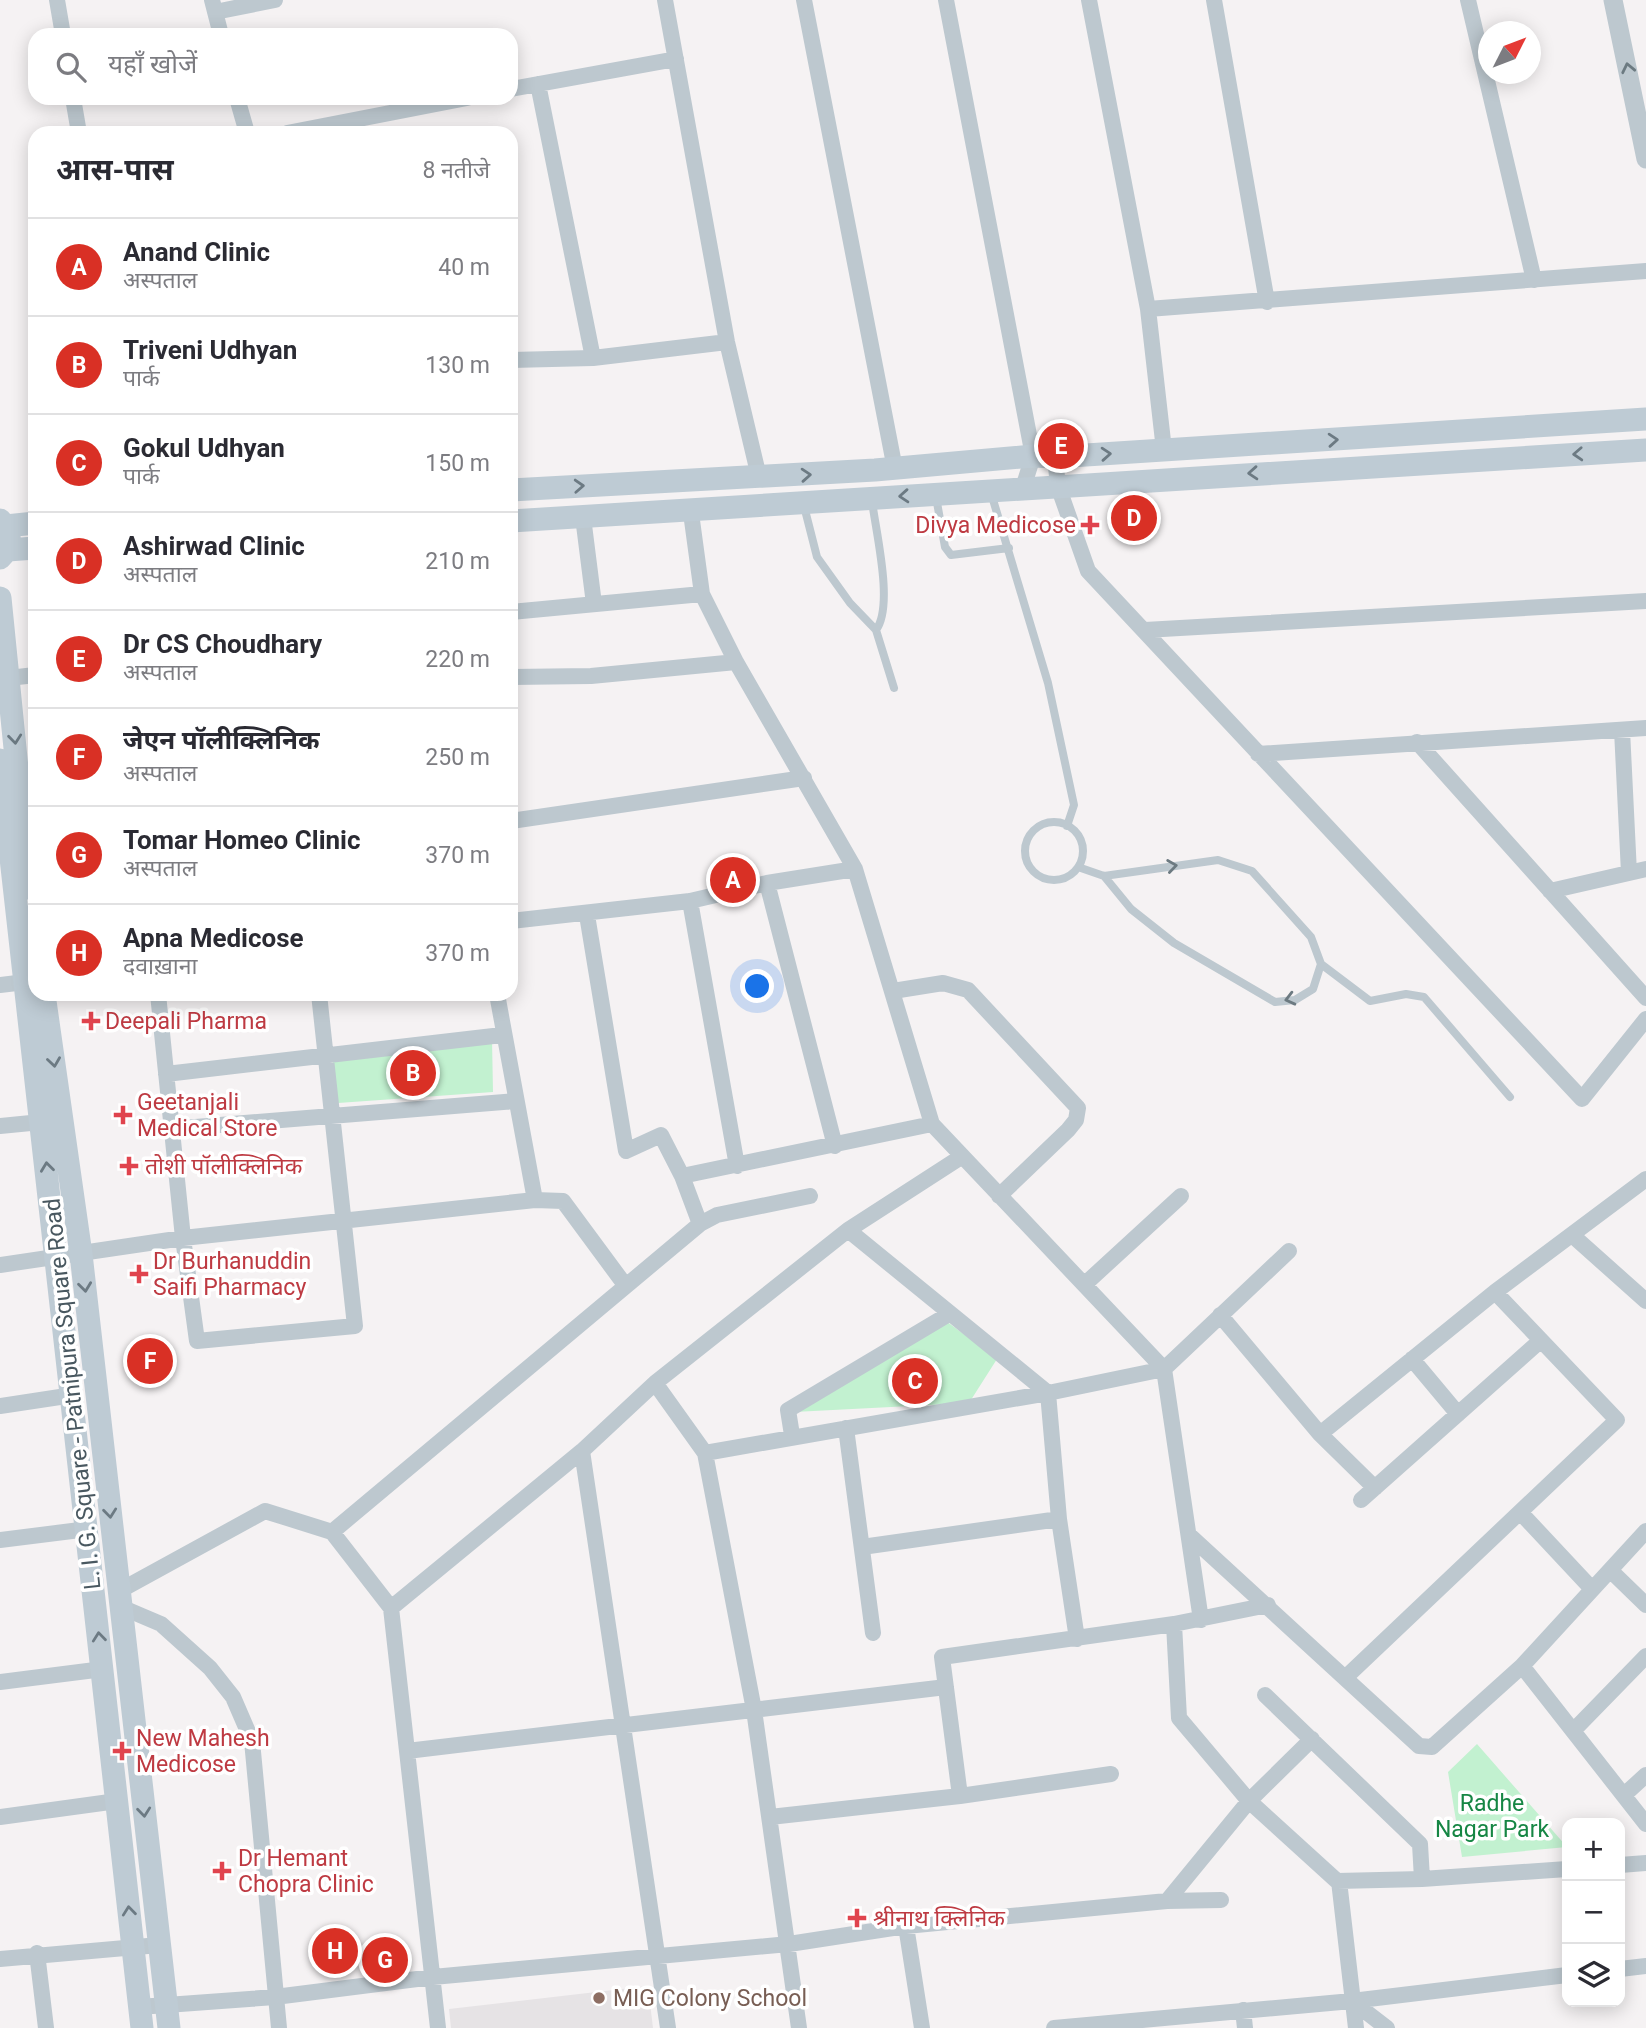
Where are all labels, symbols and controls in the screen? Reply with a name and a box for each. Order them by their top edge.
north arrow [1478,21,1541,84]
search box [28,28,518,105]
icon: search [52,48,90,86]
text: यहाँ खोजें [108,49,197,79]
one-way arrow [1622,62,1637,74]
text: आस-पास [56,152,174,187]
text: 8 नतीजे [422,157,490,184]
text: Anand Clinic [123,237,270,267]
text: A [71,254,87,281]
text: 40 m [438,254,490,281]
text: अस्पताल [123,267,197,294]
text: Triveni Udhyan [123,335,297,365]
text: B [72,352,86,379]
text: 130 m [425,352,490,379]
text: पार्क [123,365,160,392]
pin: E [1038,420,1084,472]
text: Gokul Udhyan [123,433,285,463]
one-way arrow [1328,433,1339,448]
one-way arrow [1572,446,1583,461]
one-way arrow [1101,447,1112,462]
text: C [71,450,87,477]
text: 150 m [425,450,490,477]
text: पार्क [123,463,160,490]
one-way arrow [1247,465,1258,480]
one-way arrow [801,467,812,482]
one-way arrow [574,479,585,494]
one-way arrow [898,488,909,503]
pin: D [1111,492,1157,544]
place label: Divya Medicose [915,512,1076,539]
marker: Divya Medicose [1082,517,1098,533]
text: Ashirwad Clinic [123,531,305,561]
text: D [72,548,86,575]
text: 210 m [425,548,490,575]
text: अस्पताल [123,561,197,588]
text: Dr CS Choudhary [123,629,322,659]
text: E [73,646,85,673]
text: 220 m [425,646,490,673]
text: अस्पताल [123,659,197,686]
text: जेएन पॉलीक्लिनिक [123,725,320,755]
one-way arrow [7,734,22,745]
text: F [73,744,85,771]
text: 250 m [425,744,490,771]
text: अस्पताल [123,760,197,787]
text: Tomar Homeo Clinic [123,825,361,855]
text: G [71,842,87,869]
text: 370 m [425,842,490,869]
pin: A [710,854,756,906]
text: अस्पताल [123,855,197,882]
one-way arrow [1166,859,1177,874]
text: Apna Medicose [123,923,304,953]
text: H [71,940,87,967]
text: 370 m [425,940,490,967]
text: दवाख़ाना [123,953,197,980]
your location [740,969,774,1003]
one-way arrow [1285,991,1297,1005]
place label: Deepali Pharma [105,1008,267,1035]
marker: Deepali Pharma [83,1013,99,1029]
pin: B [390,1047,436,1099]
one-way arrow [46,1056,61,1067]
place label: Geetanjali Medical Store [137,1089,278,1142]
marker: Geetanjali Medical Store [115,1107,131,1123]
place label: तोशी पॉलीक्लिनिक [145,1153,304,1180]
marker: तोशी पॉलीक्लिनिक [119,1156,139,1176]
one-way arrow [39,1161,54,1173]
street label: L. I. G. Square - Patnipura Square Road [39,1197,106,1591]
place label: Dr Burhanuddin Saifi Pharmacy [153,1248,311,1301]
marker: Dr Burhanuddin Saifi Pharmacy [131,1266,147,1282]
one-way arrow [77,1281,92,1293]
pin: F [127,1335,173,1387]
pin: C [892,1355,938,1407]
one-way arrow [103,1507,118,1519]
one-way arrow [92,1631,107,1642]
place label: New Mahesh Medicose [136,1725,270,1778]
marker: New Mahesh Medicose [114,1743,130,1759]
park label: Radhe Nagar Park [1435,1790,1549,1843]
one-way arrow [137,1806,152,1818]
map controls [1562,1818,1625,2007]
button: + [1562,1818,1625,1881]
place label: Dr Hemant Chopra Clinic [238,1845,374,1898]
marker: Dr Hemant Chopra Clinic [212,1861,232,1881]
button: − [1562,1881,1625,1944]
place label: श्रीनाथ क्लिनिक [873,1905,1006,1932]
one-way arrow [122,1906,137,1917]
marker: श्रीनाथ क्लिनिक [847,1908,867,1928]
pin: H [312,1925,358,1977]
pin: G [362,1934,408,1986]
button: layers [1562,1944,1625,2007]
place label: MIG Colony School [613,1985,807,2012]
marker: MIG Colony School [591,1990,607,2006]

